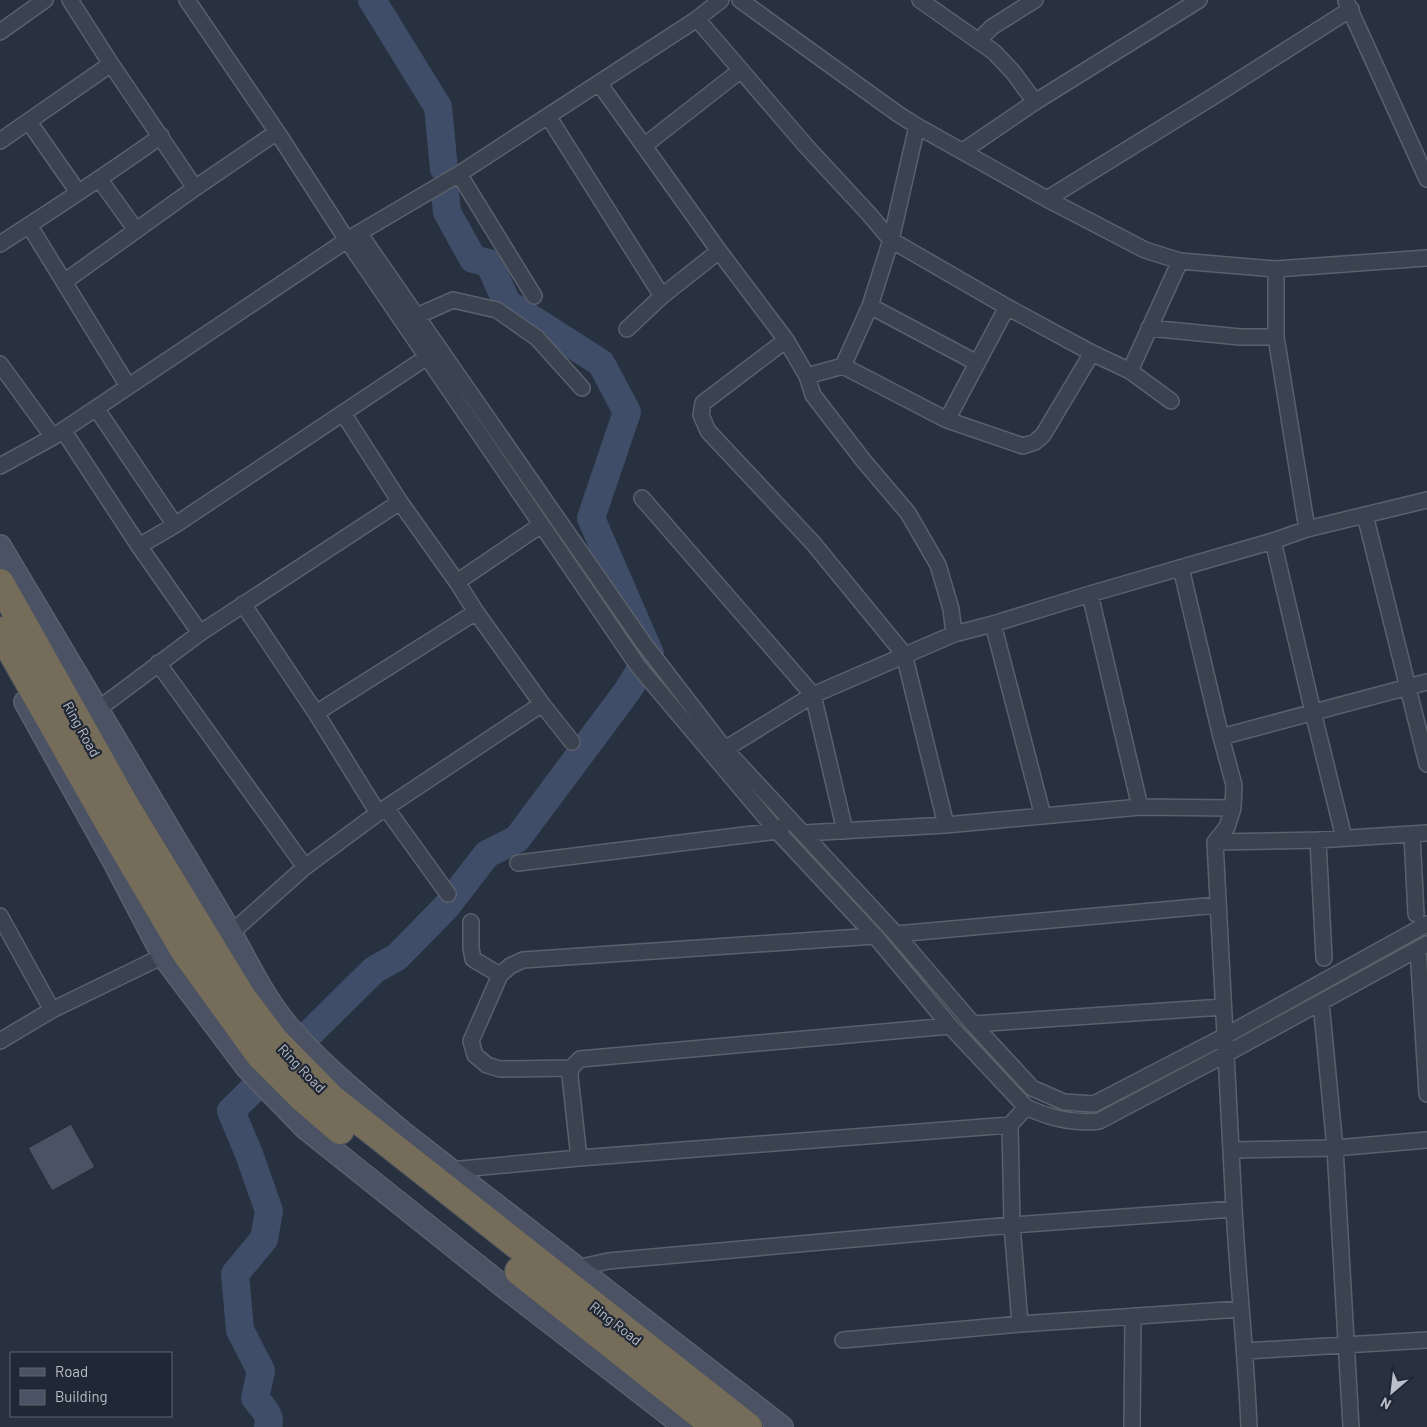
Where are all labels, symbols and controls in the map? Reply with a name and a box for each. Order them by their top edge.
street label: Ring Road [60,698,104,760]
street label: Ring Road [275,1040,329,1096]
street label: Ring Road [587,1298,645,1348]
legend [10,1352,172,1417]
text: Road [55,1362,88,1380]
north arrow [1367,1367,1417,1417]
text: Building [55,1387,108,1405]
text: N [1378,1394,1394,1414]

